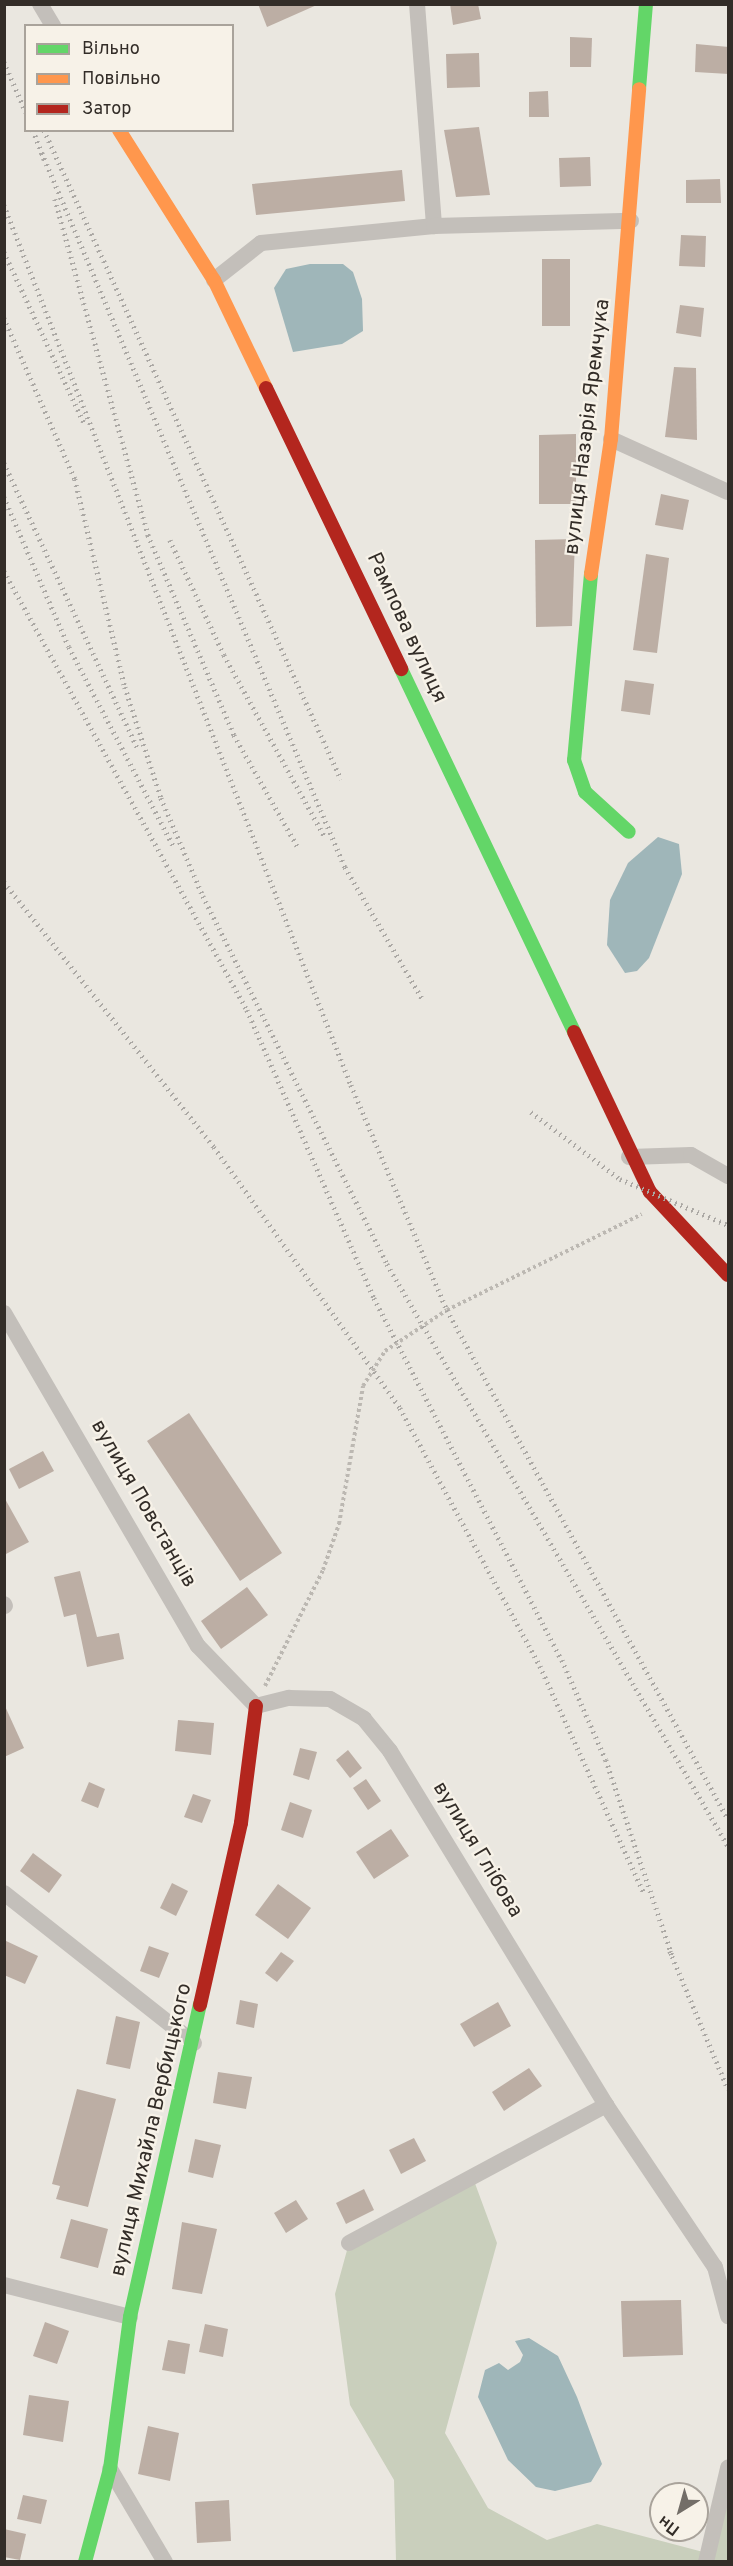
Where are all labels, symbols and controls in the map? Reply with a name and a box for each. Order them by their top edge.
legend [24,24,234,132]
text: Вільно [82,38,140,61]
text: Повільно [82,68,161,91]
text: Затор [82,98,131,121]
street label: вулиця Назарія Яремчука [560,298,616,556]
street label: Рампова вулиця [360,549,452,707]
street label: вулиця Повстанців [85,1416,201,1592]
street label: вулиця Глібова [427,1777,527,1923]
street label: вулиця Михайла Вербицького [106,1981,198,2279]
north arrow [649,2482,709,2542]
text: Пн [655,2510,684,2539]

